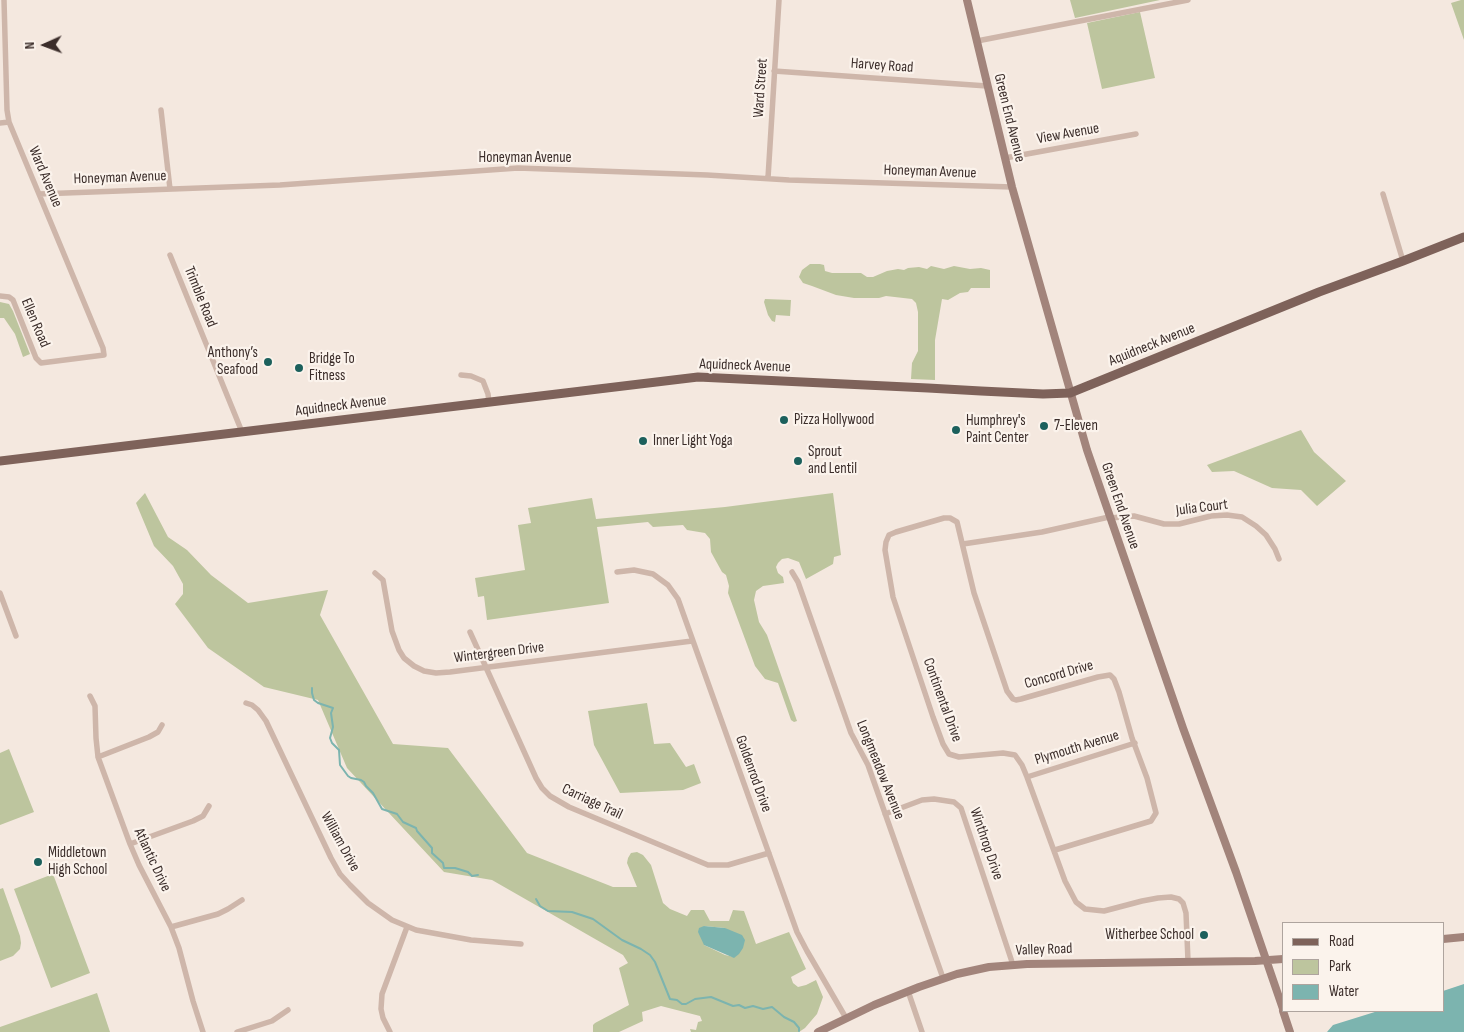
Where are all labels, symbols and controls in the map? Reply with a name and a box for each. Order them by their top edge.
north arrow [20,20,70,70]
text: N [21,42,38,50]
street label: Harvey Road [850,55,914,77]
street label: Ward Street [750,58,772,118]
street label: Green End Avenue [989,72,1029,164]
street label: View Avenue [1035,120,1101,148]
street label: Ward Avenue [24,144,66,210]
street label: Honeyman Avenue [479,149,571,167]
street label: Honeyman Avenue [883,161,977,183]
street label: Honeyman Avenue [73,167,167,189]
street label: Trimble Road [180,264,220,330]
street label: Ellen Road [17,296,53,350]
street label: Aquidneck Avenue [1106,320,1198,370]
place label: Anthony’s Seafood [208,344,258,379]
place label: Bridge To Fitness [309,350,355,385]
street label: Aquidneck Avenue [699,355,791,377]
marker: Anthony’s Seafood [262,356,274,368]
marker: Bridge To Fitness [293,362,305,374]
street label: Aquidneck Avenue [295,391,387,421]
place label: Pizza Hollywood [794,411,874,429]
place label: Humphrey's Paint Center [966,412,1029,447]
marker: Pizza Hollywood [778,414,790,426]
place label: 7-Eleven [1054,417,1098,435]
marker: 7-Eleven [1038,420,1050,432]
marker: Humphrey's Paint Center [950,424,962,436]
place label: Inner Light Yoga [653,432,733,450]
marker: Inner Light Yoga [637,435,649,447]
place label: Sprout and Lentil [808,443,857,478]
marker: Sprout and Lentil [792,455,804,467]
street label: Green End Avenue [1097,460,1143,552]
street label: Julia Court [1175,496,1229,520]
street label: Wintergreen Drive [453,639,545,667]
street label: Continental Drive [919,656,965,744]
street label: Concord Drive [1022,657,1096,693]
street label: Longmeadow Avenue [852,718,908,822]
street label: Plymouth Avenue [1033,727,1121,769]
street label: Goldenrod Drive [731,733,775,815]
street label: Carriage Trail [559,780,625,824]
street label: Winthrop Drive [965,806,1007,882]
street label: William Drive [316,809,364,875]
street label: Atlantic Drive [129,825,175,895]
place label: Middletown High School [48,844,107,879]
marker: Middletown High School [32,856,44,868]
legend [1282,922,1444,1012]
place label: Witherbee School [1105,926,1194,944]
marker: Witherbee School [1198,929,1210,941]
text: Road [1329,932,1354,951]
street label: Valley Road [1015,940,1073,960]
text: Park [1329,957,1351,976]
text: Water [1329,982,1359,1001]

